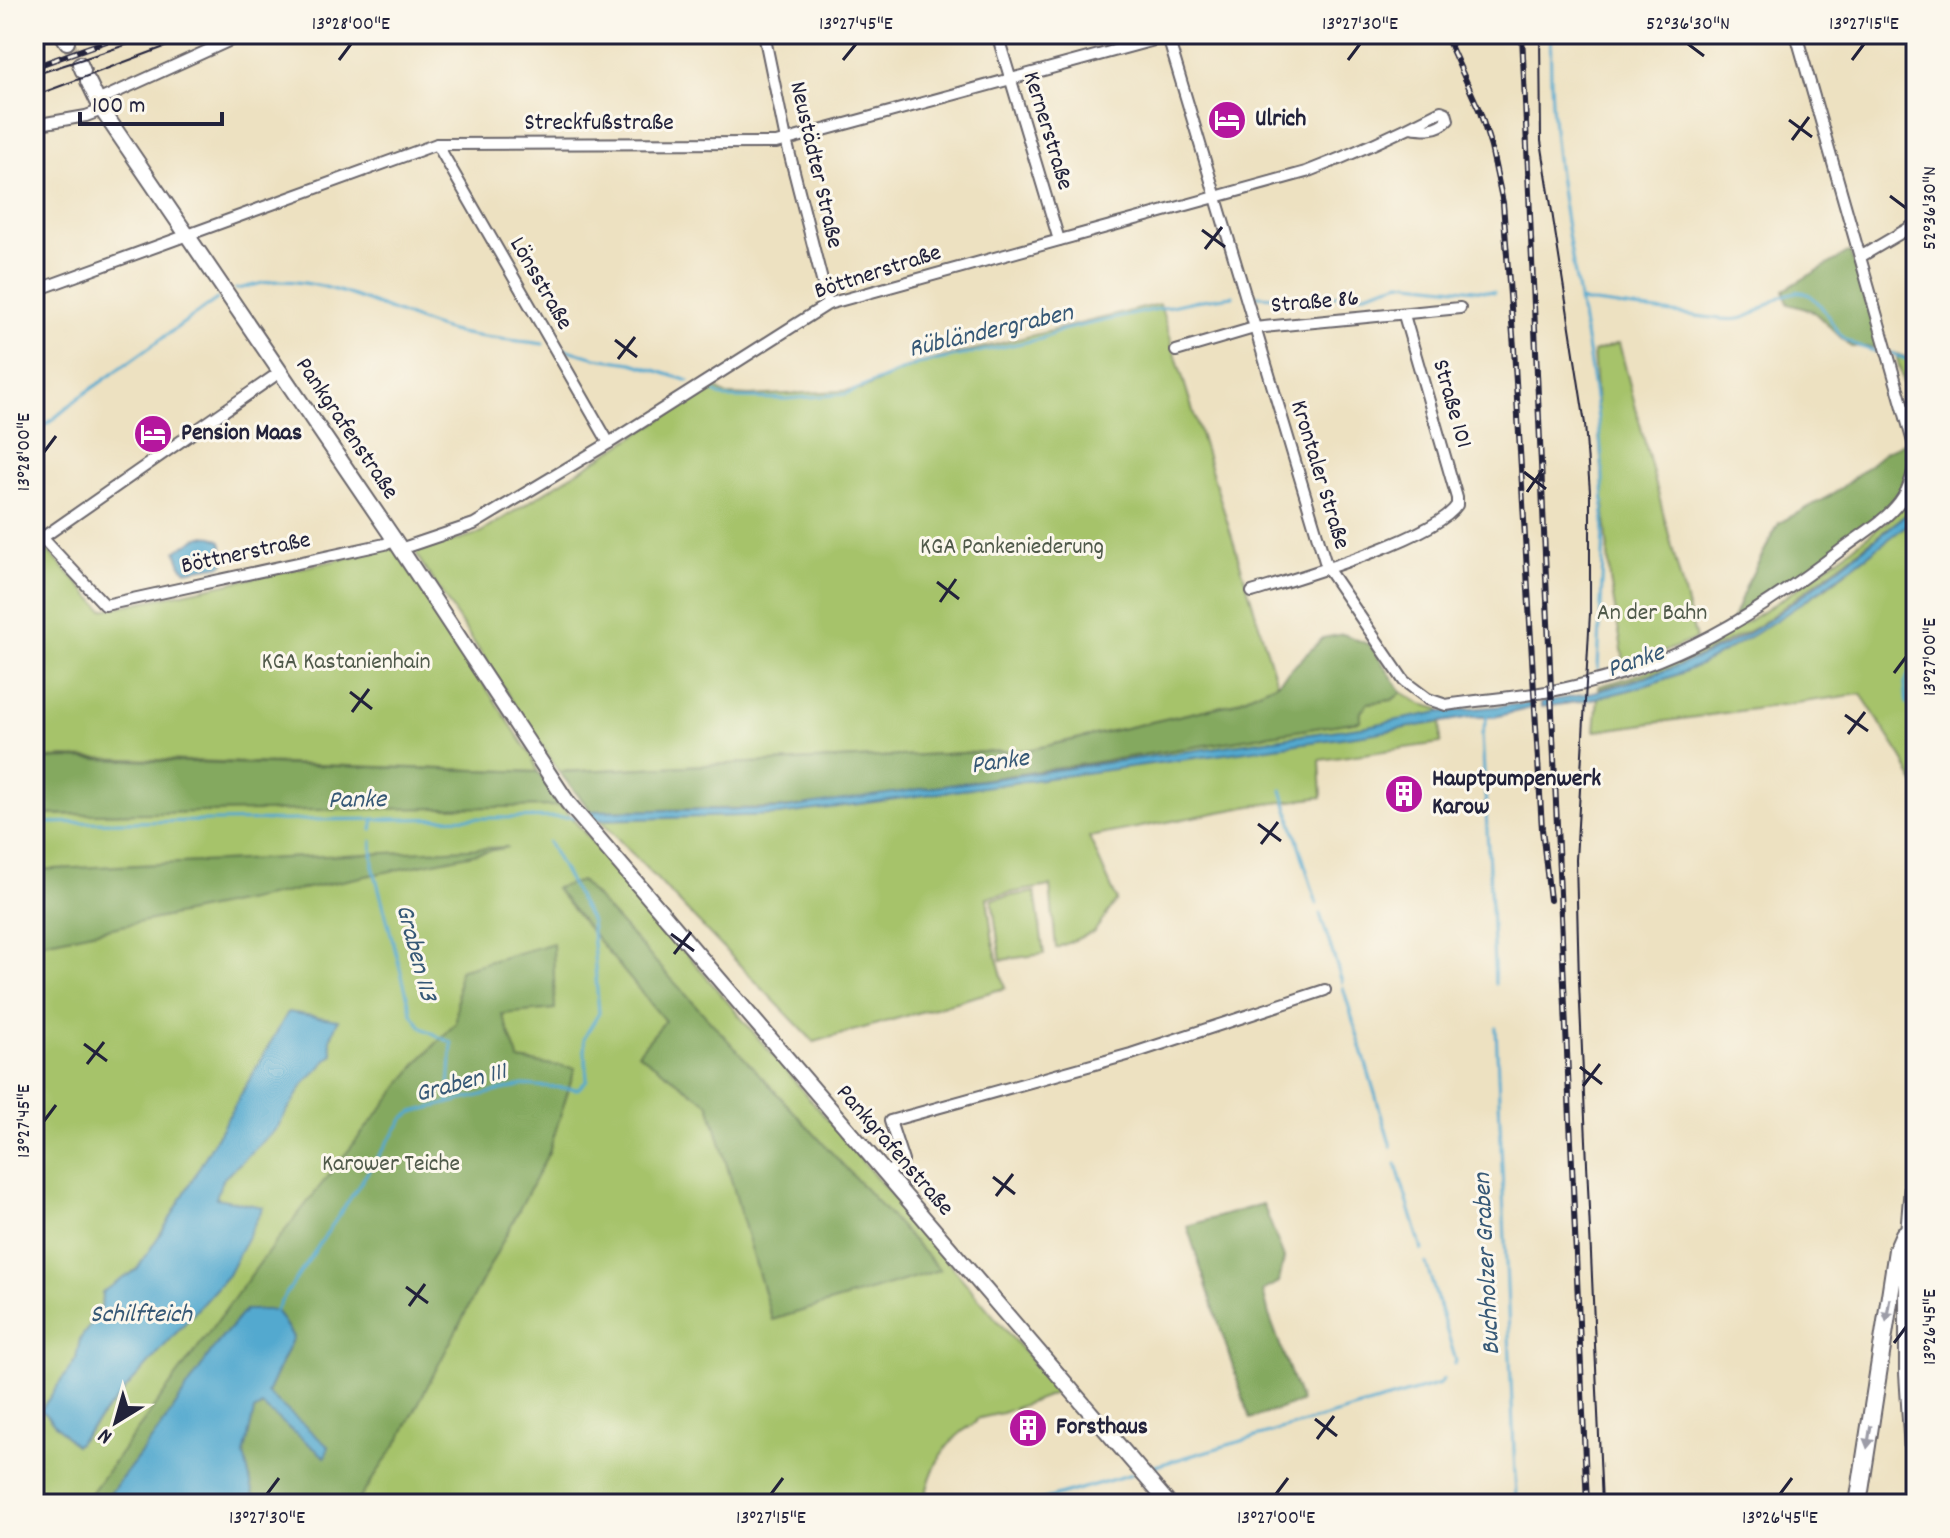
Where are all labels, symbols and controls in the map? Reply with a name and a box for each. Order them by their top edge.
text: 13°28'00"E [312,11,390,39]
text: 13°27'45"E [819,11,893,39]
text: 13°27'30"E [1322,11,1398,39]
text: 52°36'30"N [1646,11,1730,39]
text: 13°27'15"E [1829,11,1899,39]
street label: Kernerstraße [1013,68,1081,194]
scale bar [80,76,222,126]
street label: Neustädter Straße [779,78,851,252]
text: 100 m [92,90,145,124]
hotel icon: Ulrich [1206,99,1248,141]
place label: Ulrich [1255,103,1306,137]
street label: Streckfußstraße [524,107,674,141]
text: 52°36'30"N [1917,166,1945,250]
street label: Lönsstraße [500,231,580,337]
street label: Böttnerstraße [810,237,946,309]
street label: Straße 86 [1269,282,1361,324]
water label: Rübländergraben [905,295,1078,369]
street label: Pankgrafenstraße [286,351,406,507]
street label: Straße 101 [1422,356,1480,452]
street label: Krontaler Straße [1280,396,1358,554]
text: 13°28'00"E [11,413,39,491]
hotel icon: Pension Maas [132,413,174,455]
place label: Pension Maas [181,417,302,451]
street label: Böttnerstraße [178,524,314,584]
park label: KGA Pankeniederung [920,531,1104,565]
park label: An der Bahn [1597,597,1707,631]
text: 13°27'00"E [1917,618,1945,696]
water label: Panke [1602,635,1671,689]
park label: KGA Kastanienhain [261,646,431,680]
water label: Panke [969,740,1033,785]
place label: Hauptpumpenwerk Karow [1432,763,1601,825]
building icon: Hauptpumpenwerk Karow [1383,773,1425,815]
water label: Panke [328,782,388,820]
water label: Graben 113 [384,901,446,1008]
water label: Graben 111 [411,1054,513,1114]
street label: Pankgrafenstraße [827,1078,961,1224]
text: 13°27'45"E [11,1084,39,1158]
park label: Karower Teiche [322,1148,460,1182]
water label: Buchholzer Graben [1465,1171,1511,1356]
text: 13°26'45"E [1917,1289,1945,1365]
water label: Schilfteich [90,1297,193,1334]
one-way arrow [1881,1298,1894,1323]
north arrow [76,1382,156,1462]
building icon: Forsthaus [1007,1407,1049,1449]
place label: Forsthaus [1056,1411,1148,1445]
text: N [92,1419,120,1451]
one-way arrow [1862,1425,1875,1450]
text: 13°27'30"E [229,1505,305,1533]
text: 13°27'15"E [736,1505,806,1533]
text: 13°27'00"E [1237,1505,1315,1533]
text: 13°26'45"E [1742,1505,1818,1533]

